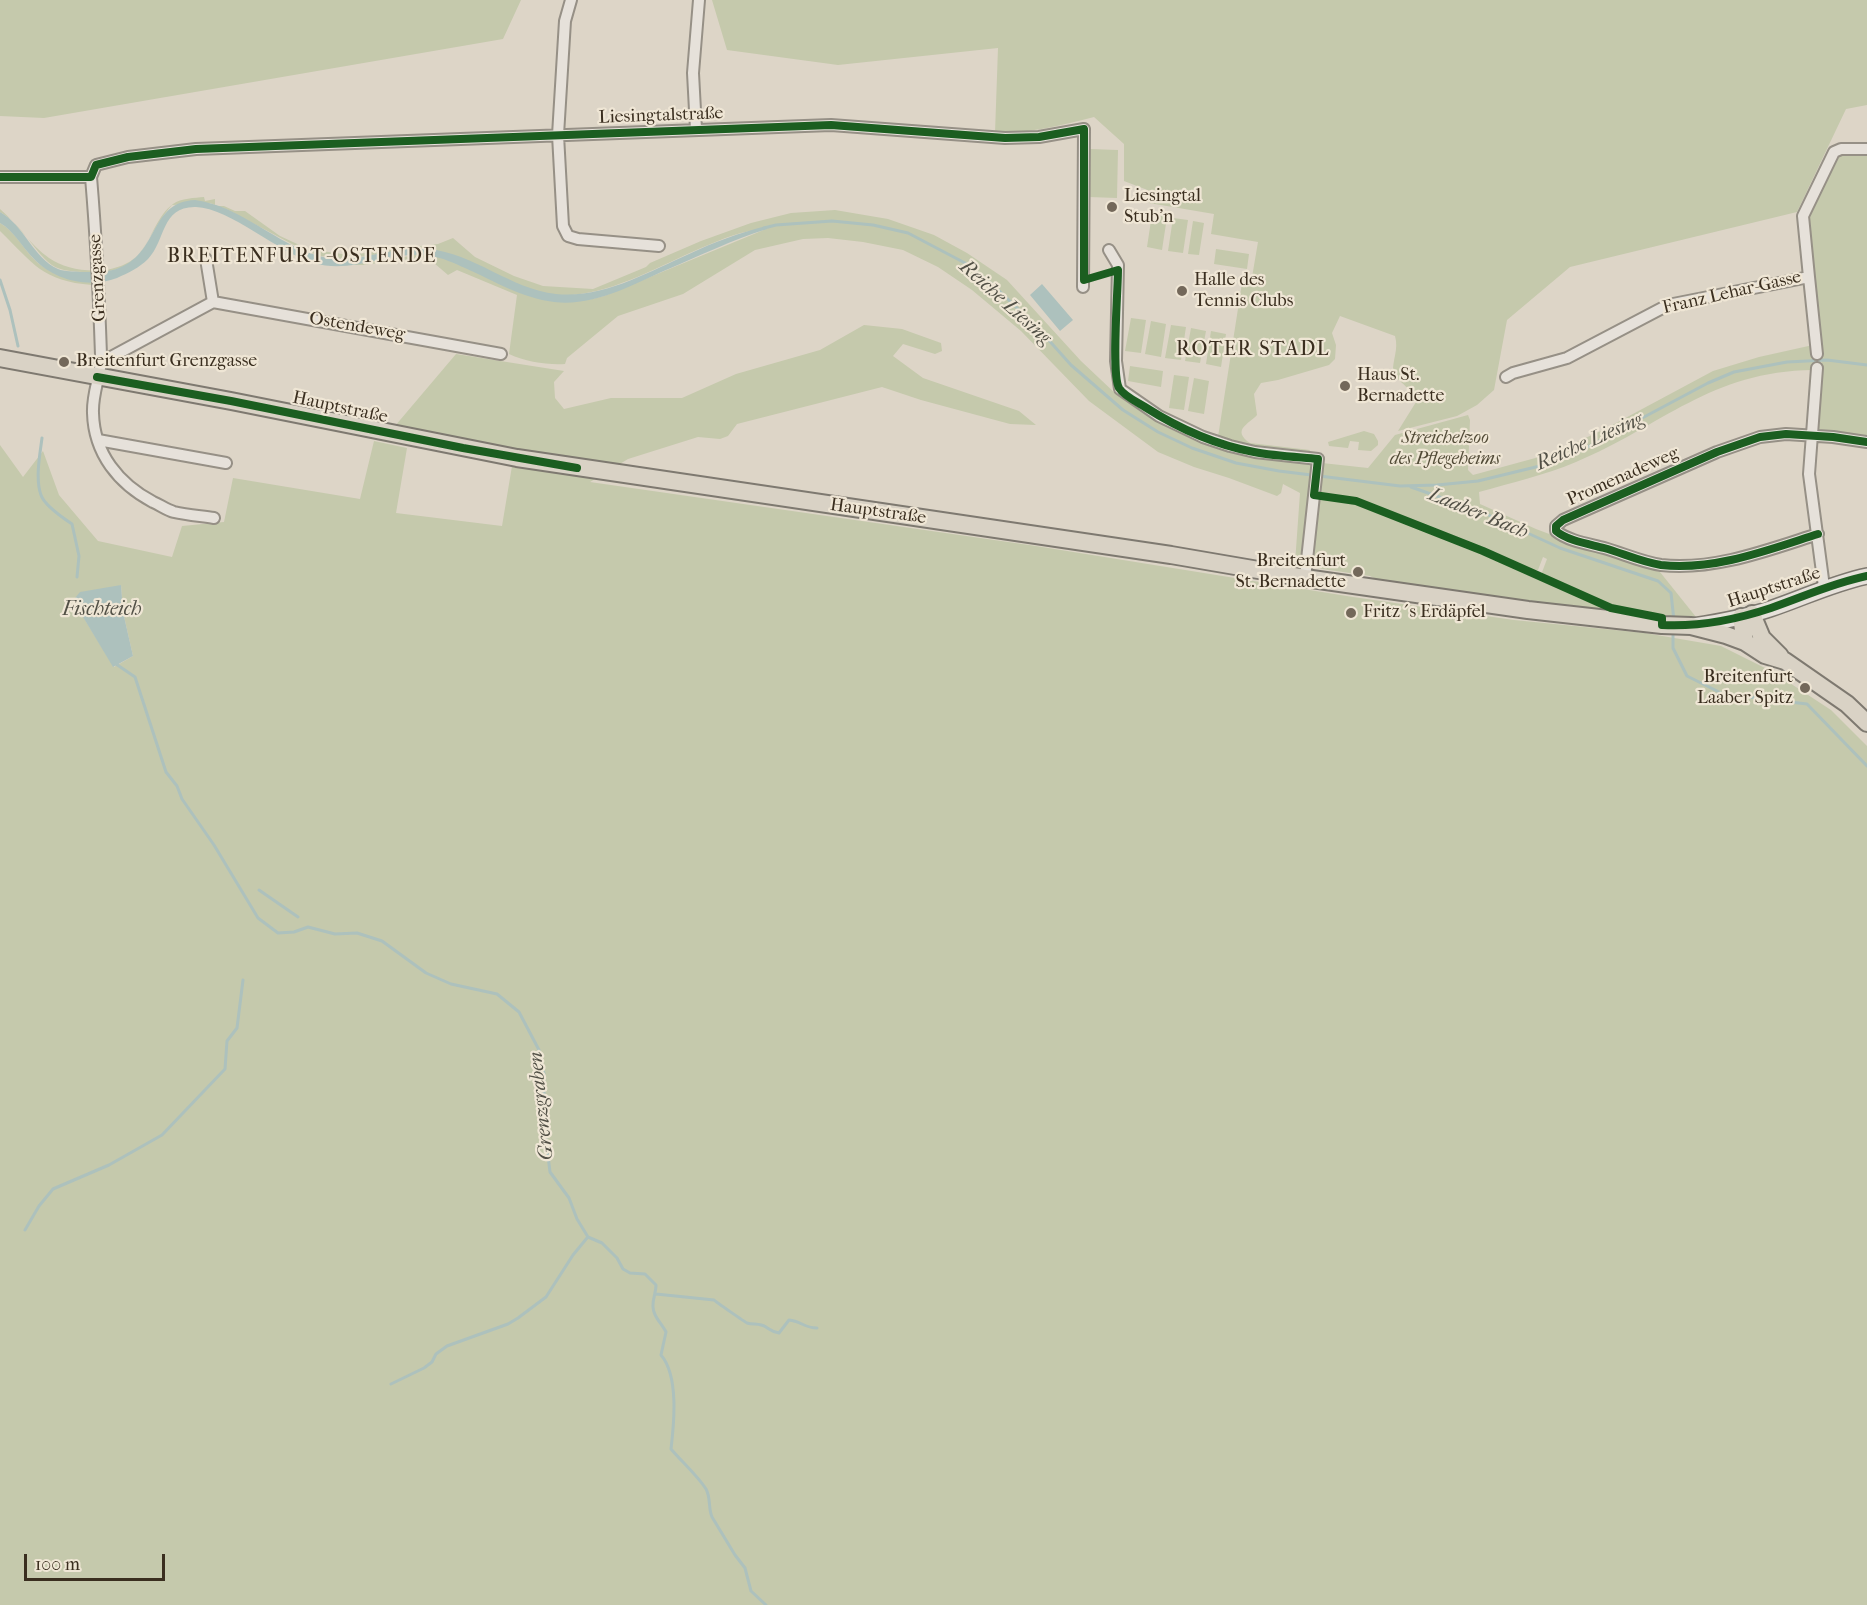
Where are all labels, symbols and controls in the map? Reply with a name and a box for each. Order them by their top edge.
street label: Liesingtalstraße [598,103,724,129]
place label: Liesingtal Stub'n [1124,186,1201,228]
marker: Liesingtal Stub'n [1105,200,1119,214]
street label: Grenzgasse [85,234,111,322]
district label: BREITENFURT-OSTENDE [167,245,437,269]
water label: Reiche Liesing [954,256,1056,350]
street label: Franz Lehar-Gasse [1661,267,1803,319]
place label: Halle des Tennis Clubs [1194,270,1293,312]
marker: Halle des Tennis Clubs [1175,284,1189,298]
street label: Ostendeweg [308,308,406,346]
district label: ROTER STADL [1176,338,1330,362]
place label: Breitenfurt Grenzgasse [76,351,257,373]
marker: Breitenfurt Grenzgasse [57,355,71,369]
place label: Haus St. Bernadette [1357,365,1444,407]
marker: Haus St. Bernadette [1338,379,1352,393]
street label: Hauptstraße [290,387,390,429]
water label: Reiche Liesing [1532,408,1648,476]
park label: Streichelzoo des Pflegeheims [1390,428,1500,470]
street label: Promenadeweg [1564,443,1682,511]
water label: Laaber Bach [1425,483,1531,545]
street label: Hauptstraße [829,495,927,529]
place label: Breitenfurt St. Bernadette [1235,551,1346,594]
street label: Hauptstraße [1725,563,1823,613]
marker: Breitenfurt St. Bernadette [1351,565,1365,579]
water label: Fischteich [62,598,142,622]
place label: Fritz´s Erdäpfel [1363,602,1486,624]
marker: Fritz´s Erdäpfel [1344,606,1358,620]
place label: Breitenfurt Laaber Spitz [1697,667,1793,710]
marker: Breitenfurt Laaber Spitz [1798,681,1812,695]
water label: Grenzgraben [524,1050,560,1162]
scale bar [27,1542,168,1580]
text: 100 m [35,1554,80,1575]

